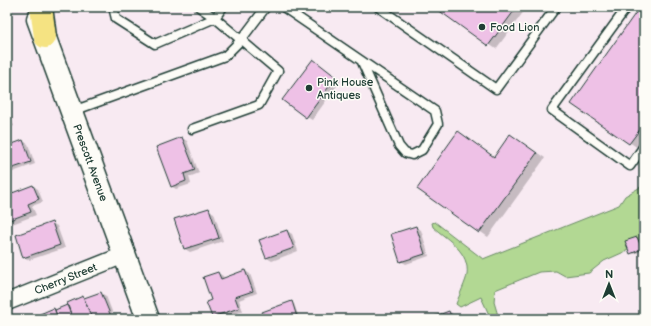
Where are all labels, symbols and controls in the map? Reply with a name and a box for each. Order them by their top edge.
place label: Food Lion [490,21,539,34]
marker: Food Lion [477,22,487,32]
place label: Pink House Antiques [317,76,374,102]
marker: Pink House Antiques [304,83,314,93]
street label: Prescott Avenue [70,122,110,204]
street label: Cherry Street [32,260,99,297]
north arrow [589,264,629,304]
text: N [605,268,613,281]

